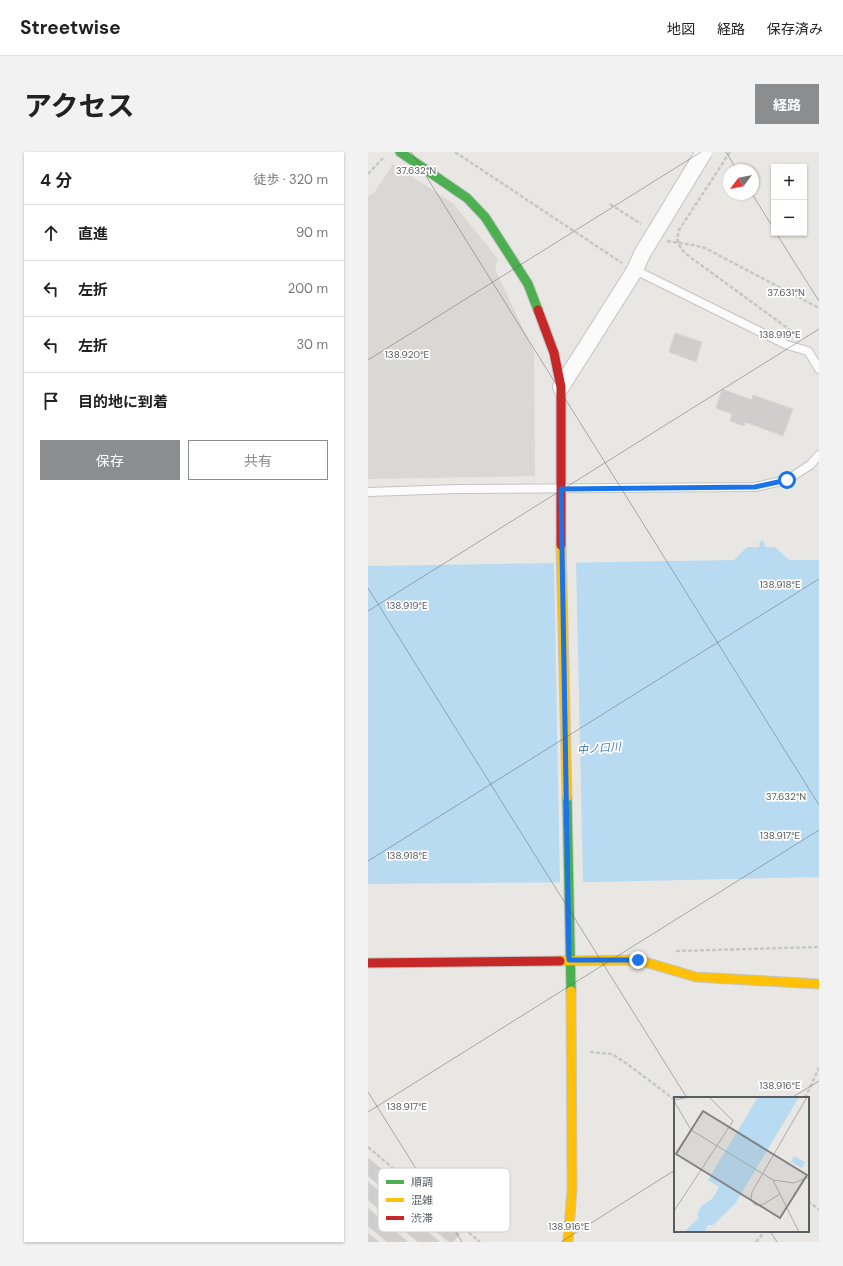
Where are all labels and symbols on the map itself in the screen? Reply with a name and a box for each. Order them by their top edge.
text: 37.632°N [396,164,436,177]
north arrow [723,164,759,200]
text: 37.631°N [767,286,805,299]
text: 138.919°E [759,328,801,341]
text: 138.920°E [385,348,430,361]
route start [778,471,796,489]
text: 138.918°E [759,578,801,591]
text: 138.919°E [386,599,428,612]
water label: 中ノ口川 [576,739,623,757]
text: 37.632°N [766,790,806,803]
text: 138.917°E [760,829,801,842]
text: 138.918°E [386,849,428,862]
route end [629,951,647,969]
text: 138.916°E [759,1079,801,1092]
inset map [674,1097,809,1232]
text: 138.917°E [387,1100,428,1113]
legend [378,1168,510,1232]
text: 順調 [411,1175,433,1189]
text: 混雑 [411,1193,433,1207]
text: 渋滞 [411,1211,433,1225]
text: 138.916°E [548,1220,590,1233]

